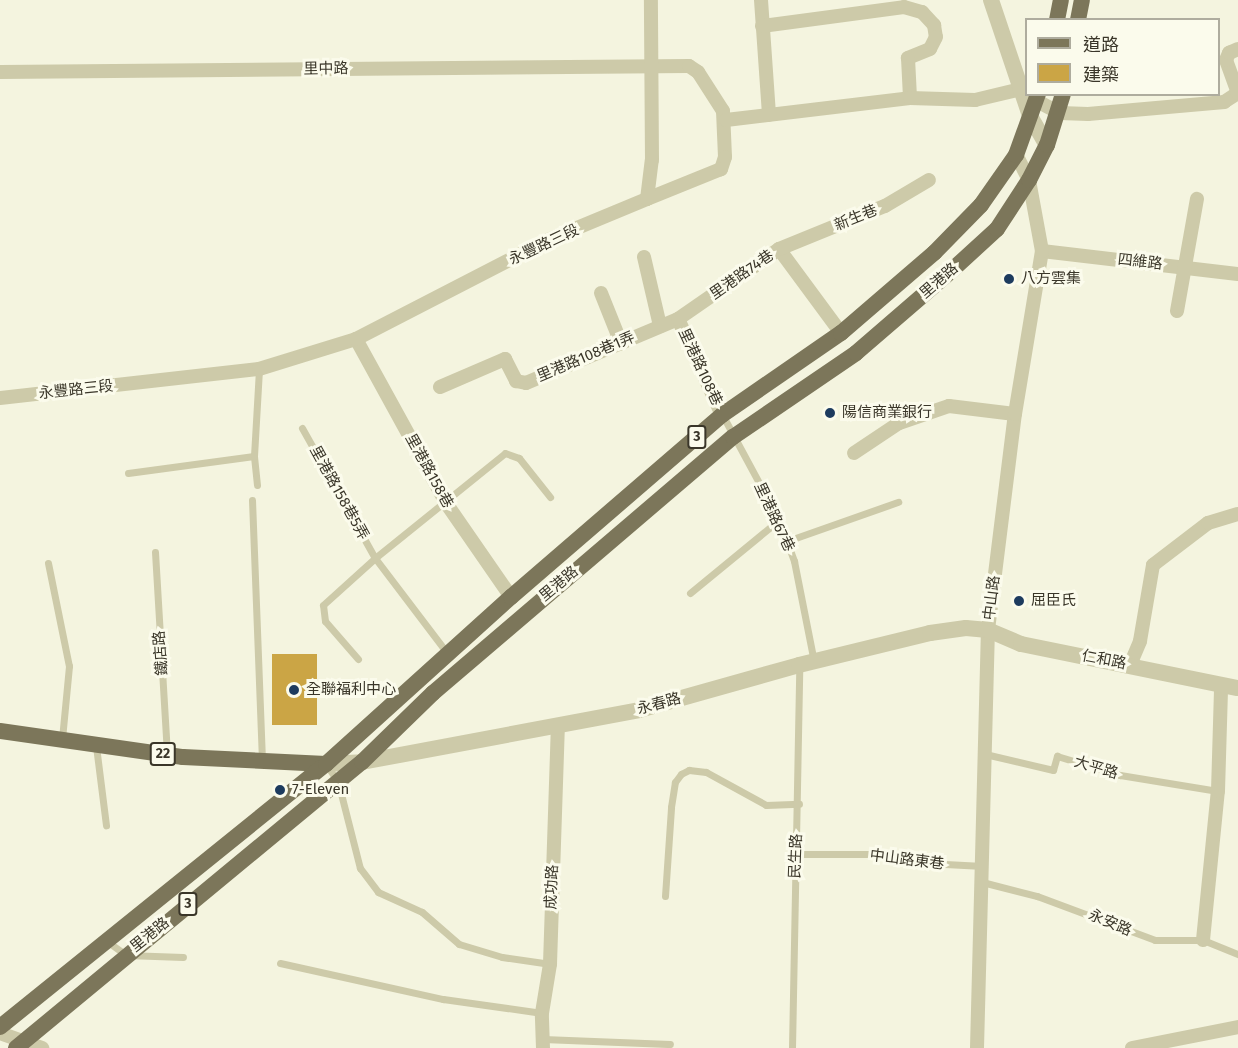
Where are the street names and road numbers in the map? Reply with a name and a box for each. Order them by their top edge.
street label: 里中路 [303,60,349,78]
street label: 新生巷 [832,201,880,235]
street label: 永豐路三段 [506,221,582,269]
street label: 里港路74巷 [707,246,777,304]
street label: 四維路 [1117,251,1163,273]
street label: 里港路 [916,259,962,303]
street label: 里港路108巷 [674,326,726,408]
street label: 里港路108巷1弄 [534,328,638,386]
street label: 永豐路三段 [38,377,114,403]
road number: 3 [686,426,708,448]
street label: 里港路158巷 [401,431,457,511]
street label: 里港路158巷5弄 [306,443,372,543]
street label: 里港路67巷 [750,480,798,554]
street label: 里港路 [536,563,582,605]
street label: 中山路 [980,575,1004,621]
street label: 鐵店路 [150,630,172,676]
street label: 仁和路 [1080,647,1128,673]
street label: 永春路 [635,689,683,719]
road number: 22 [150,743,176,765]
street label: 大平路 [1072,753,1120,783]
street label: 民生路 [786,833,806,879]
street label: 中山路東巷 [869,846,945,874]
street label: 成功路 [542,864,562,910]
road number: 3 [178,893,198,915]
street label: 永安路 [1086,906,1134,940]
street label: 里港路 [127,914,173,956]

